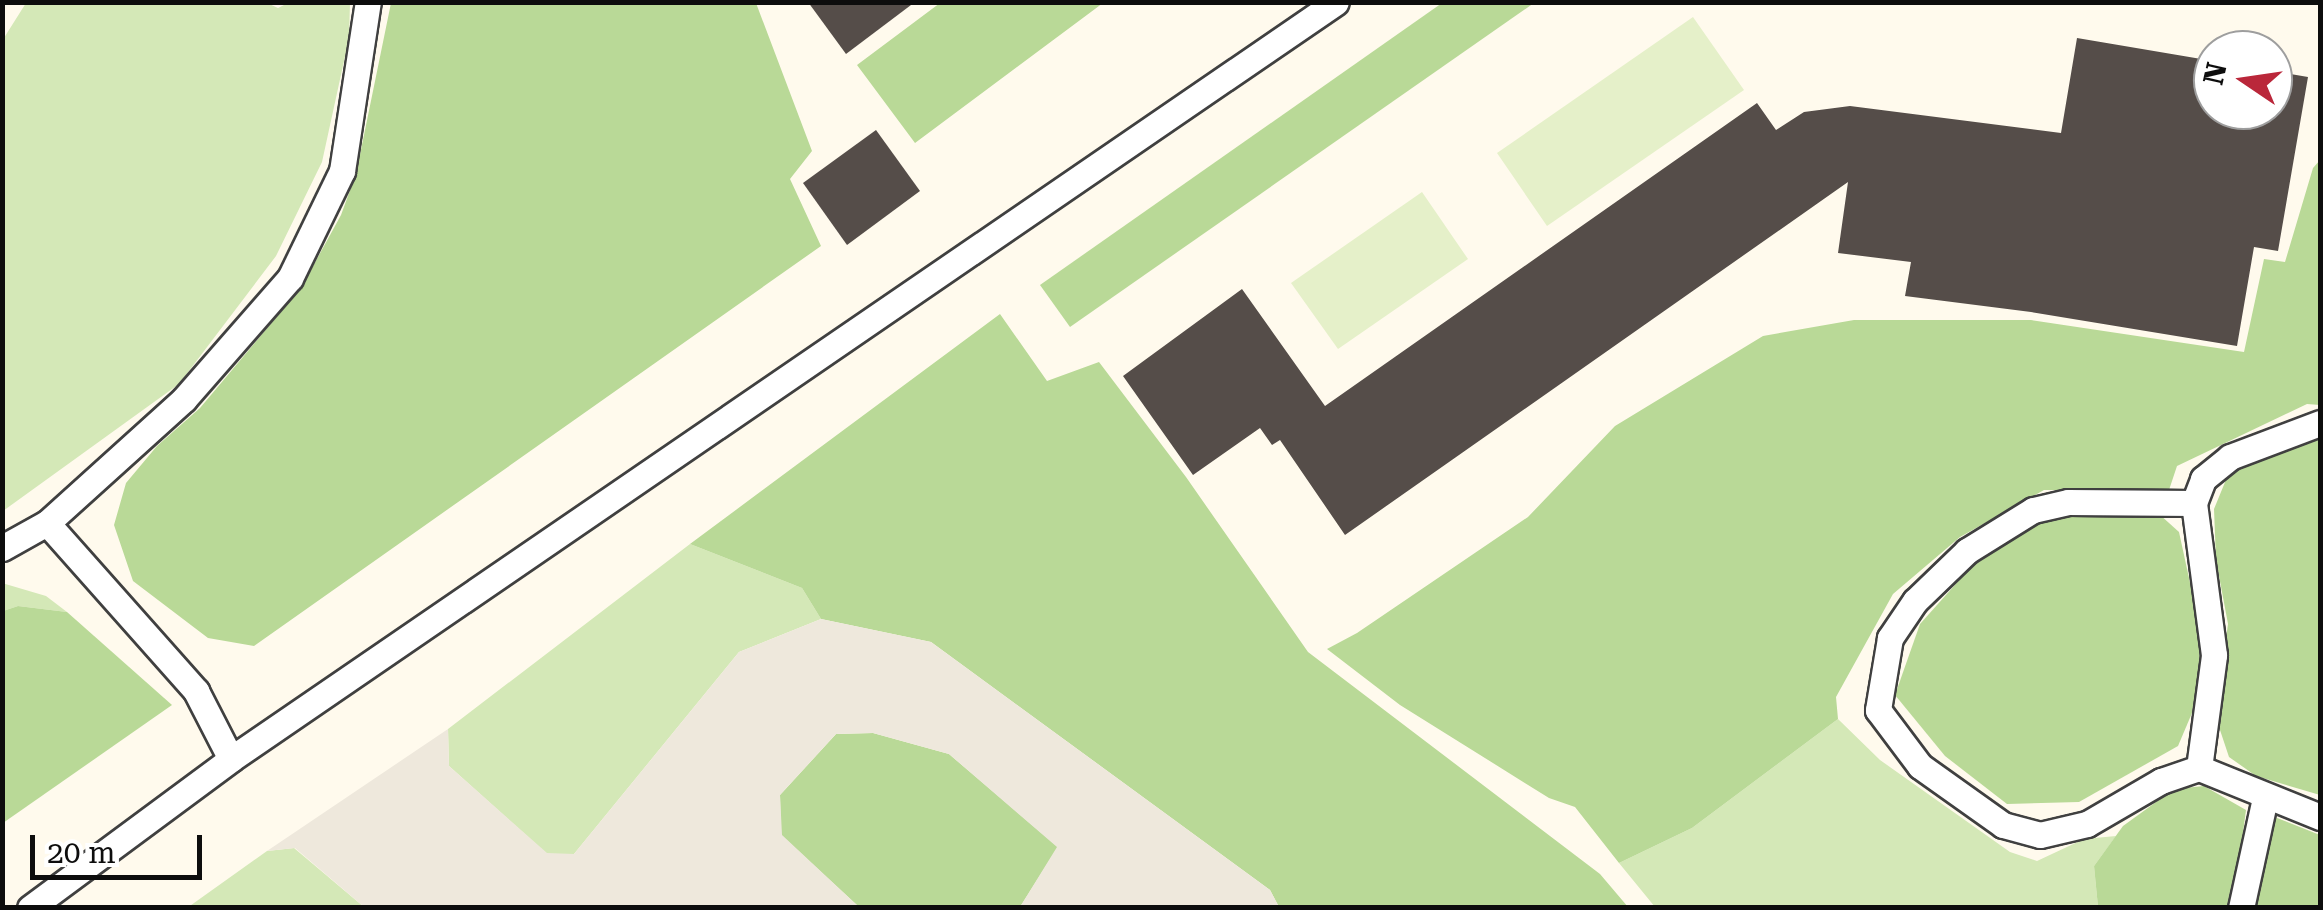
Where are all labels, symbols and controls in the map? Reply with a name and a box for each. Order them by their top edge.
north arrow [2193,30,2293,130]
text: N [2197,59,2234,88]
scale bar [35,815,208,877]
text: 20 m [47,835,116,870]

